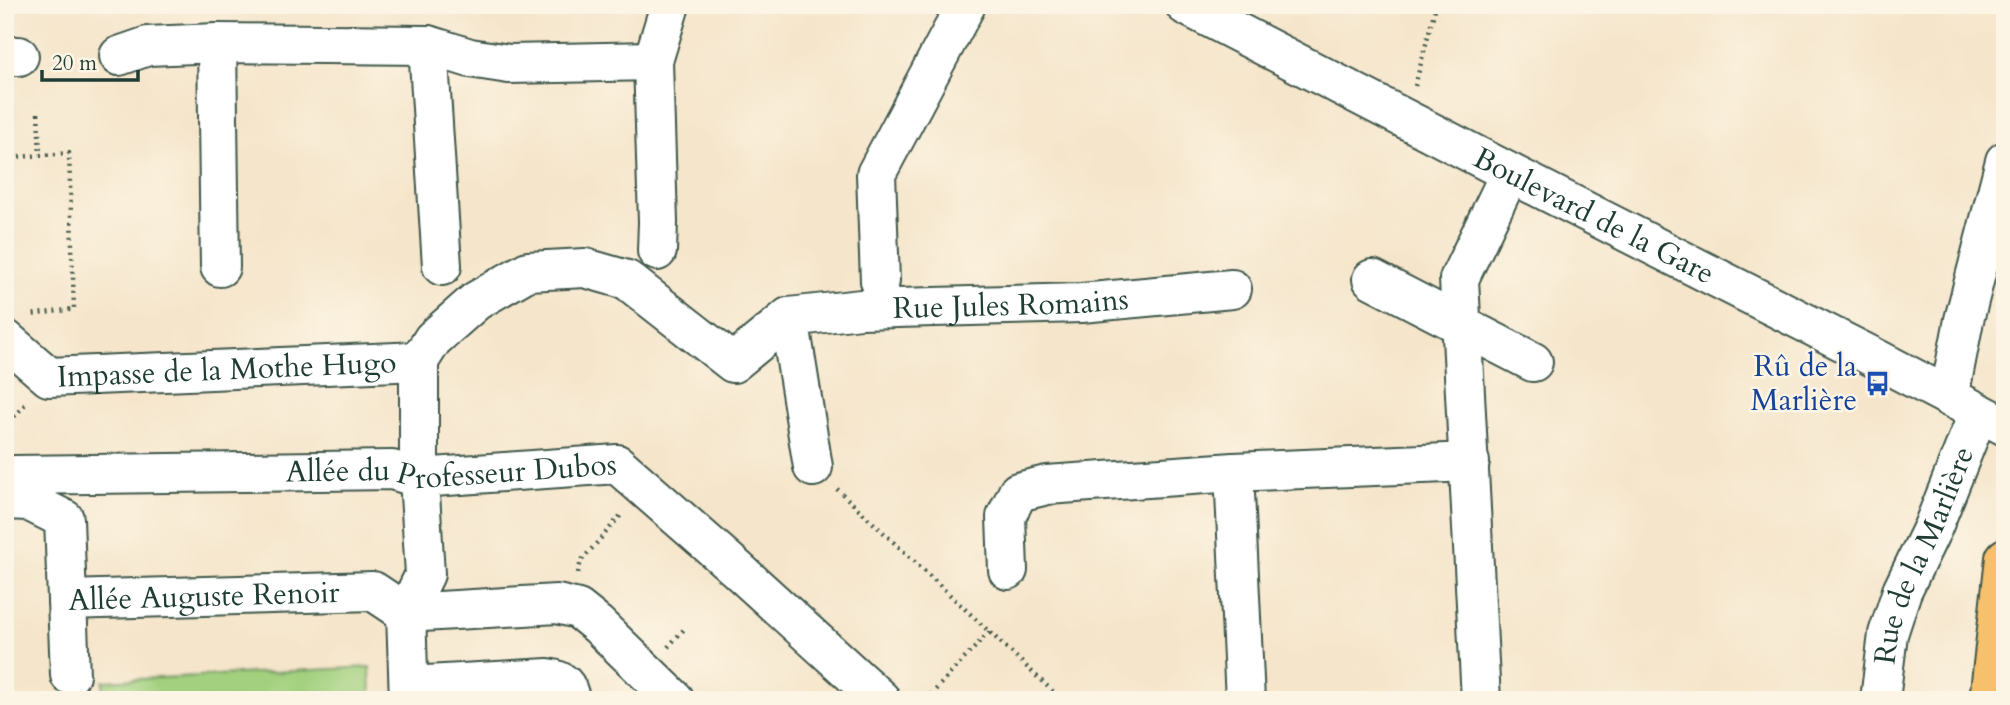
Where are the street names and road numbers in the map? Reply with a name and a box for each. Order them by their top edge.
street label: Boulevard de la Gare [1466,137,1721,294]
street label: Rue Jules Romains [892,278,1130,329]
street label: Impasse de la Mothe Hugo [56,342,397,397]
street label: Rue de la Marlière [1864,440,1984,667]
street label: Allée du Professeur Dubos [285,444,618,499]
street label: Allée Auguste Renoir [68,571,340,620]

